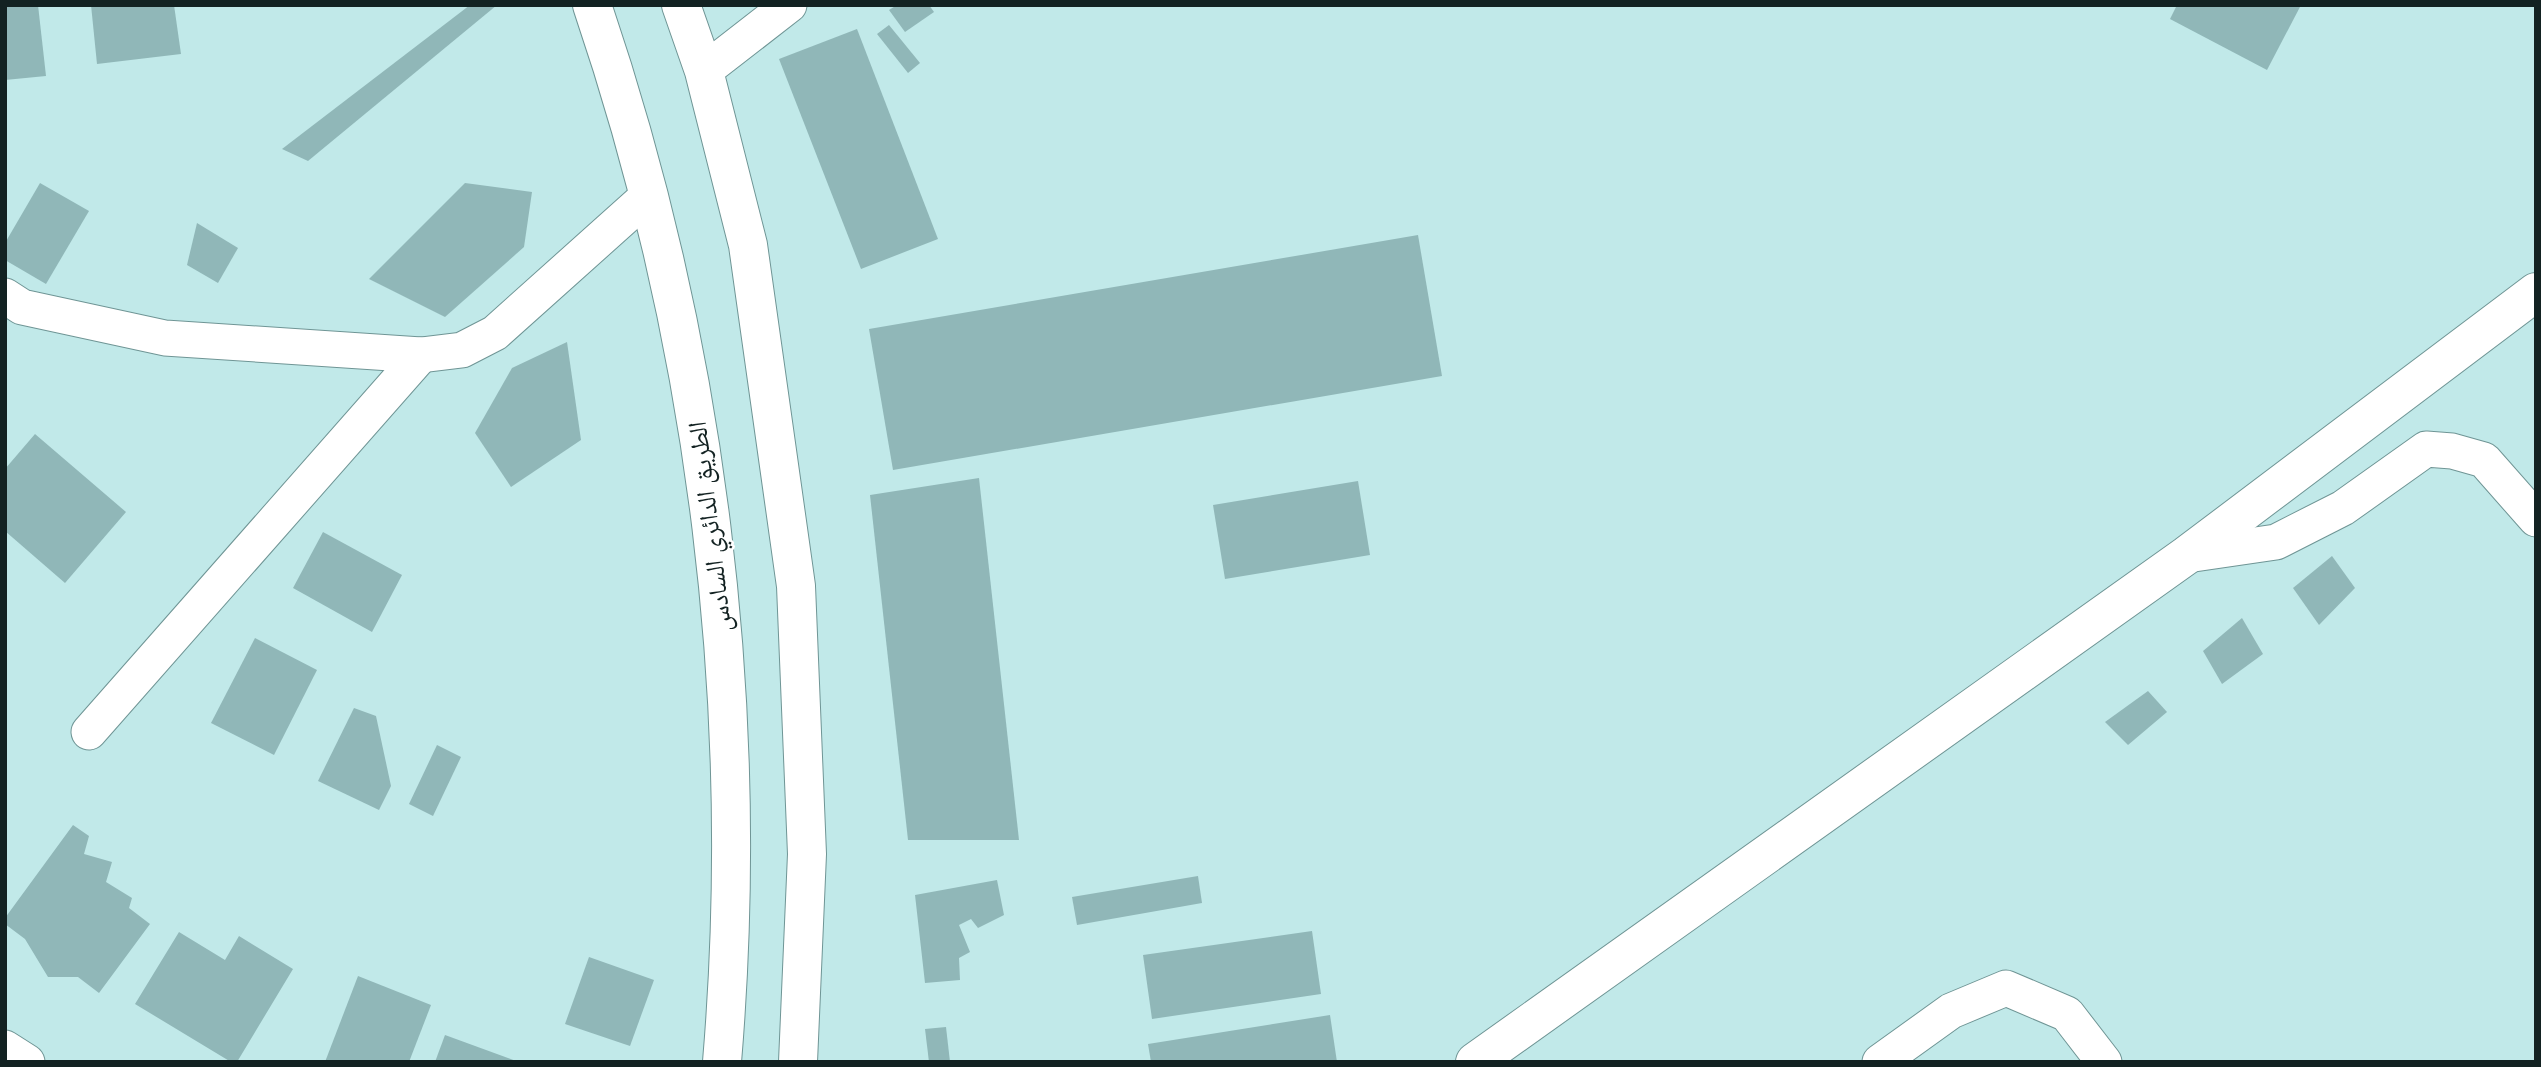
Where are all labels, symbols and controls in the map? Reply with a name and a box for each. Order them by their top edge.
street label: الطريق الدائري السادس [680,419,743,634]

